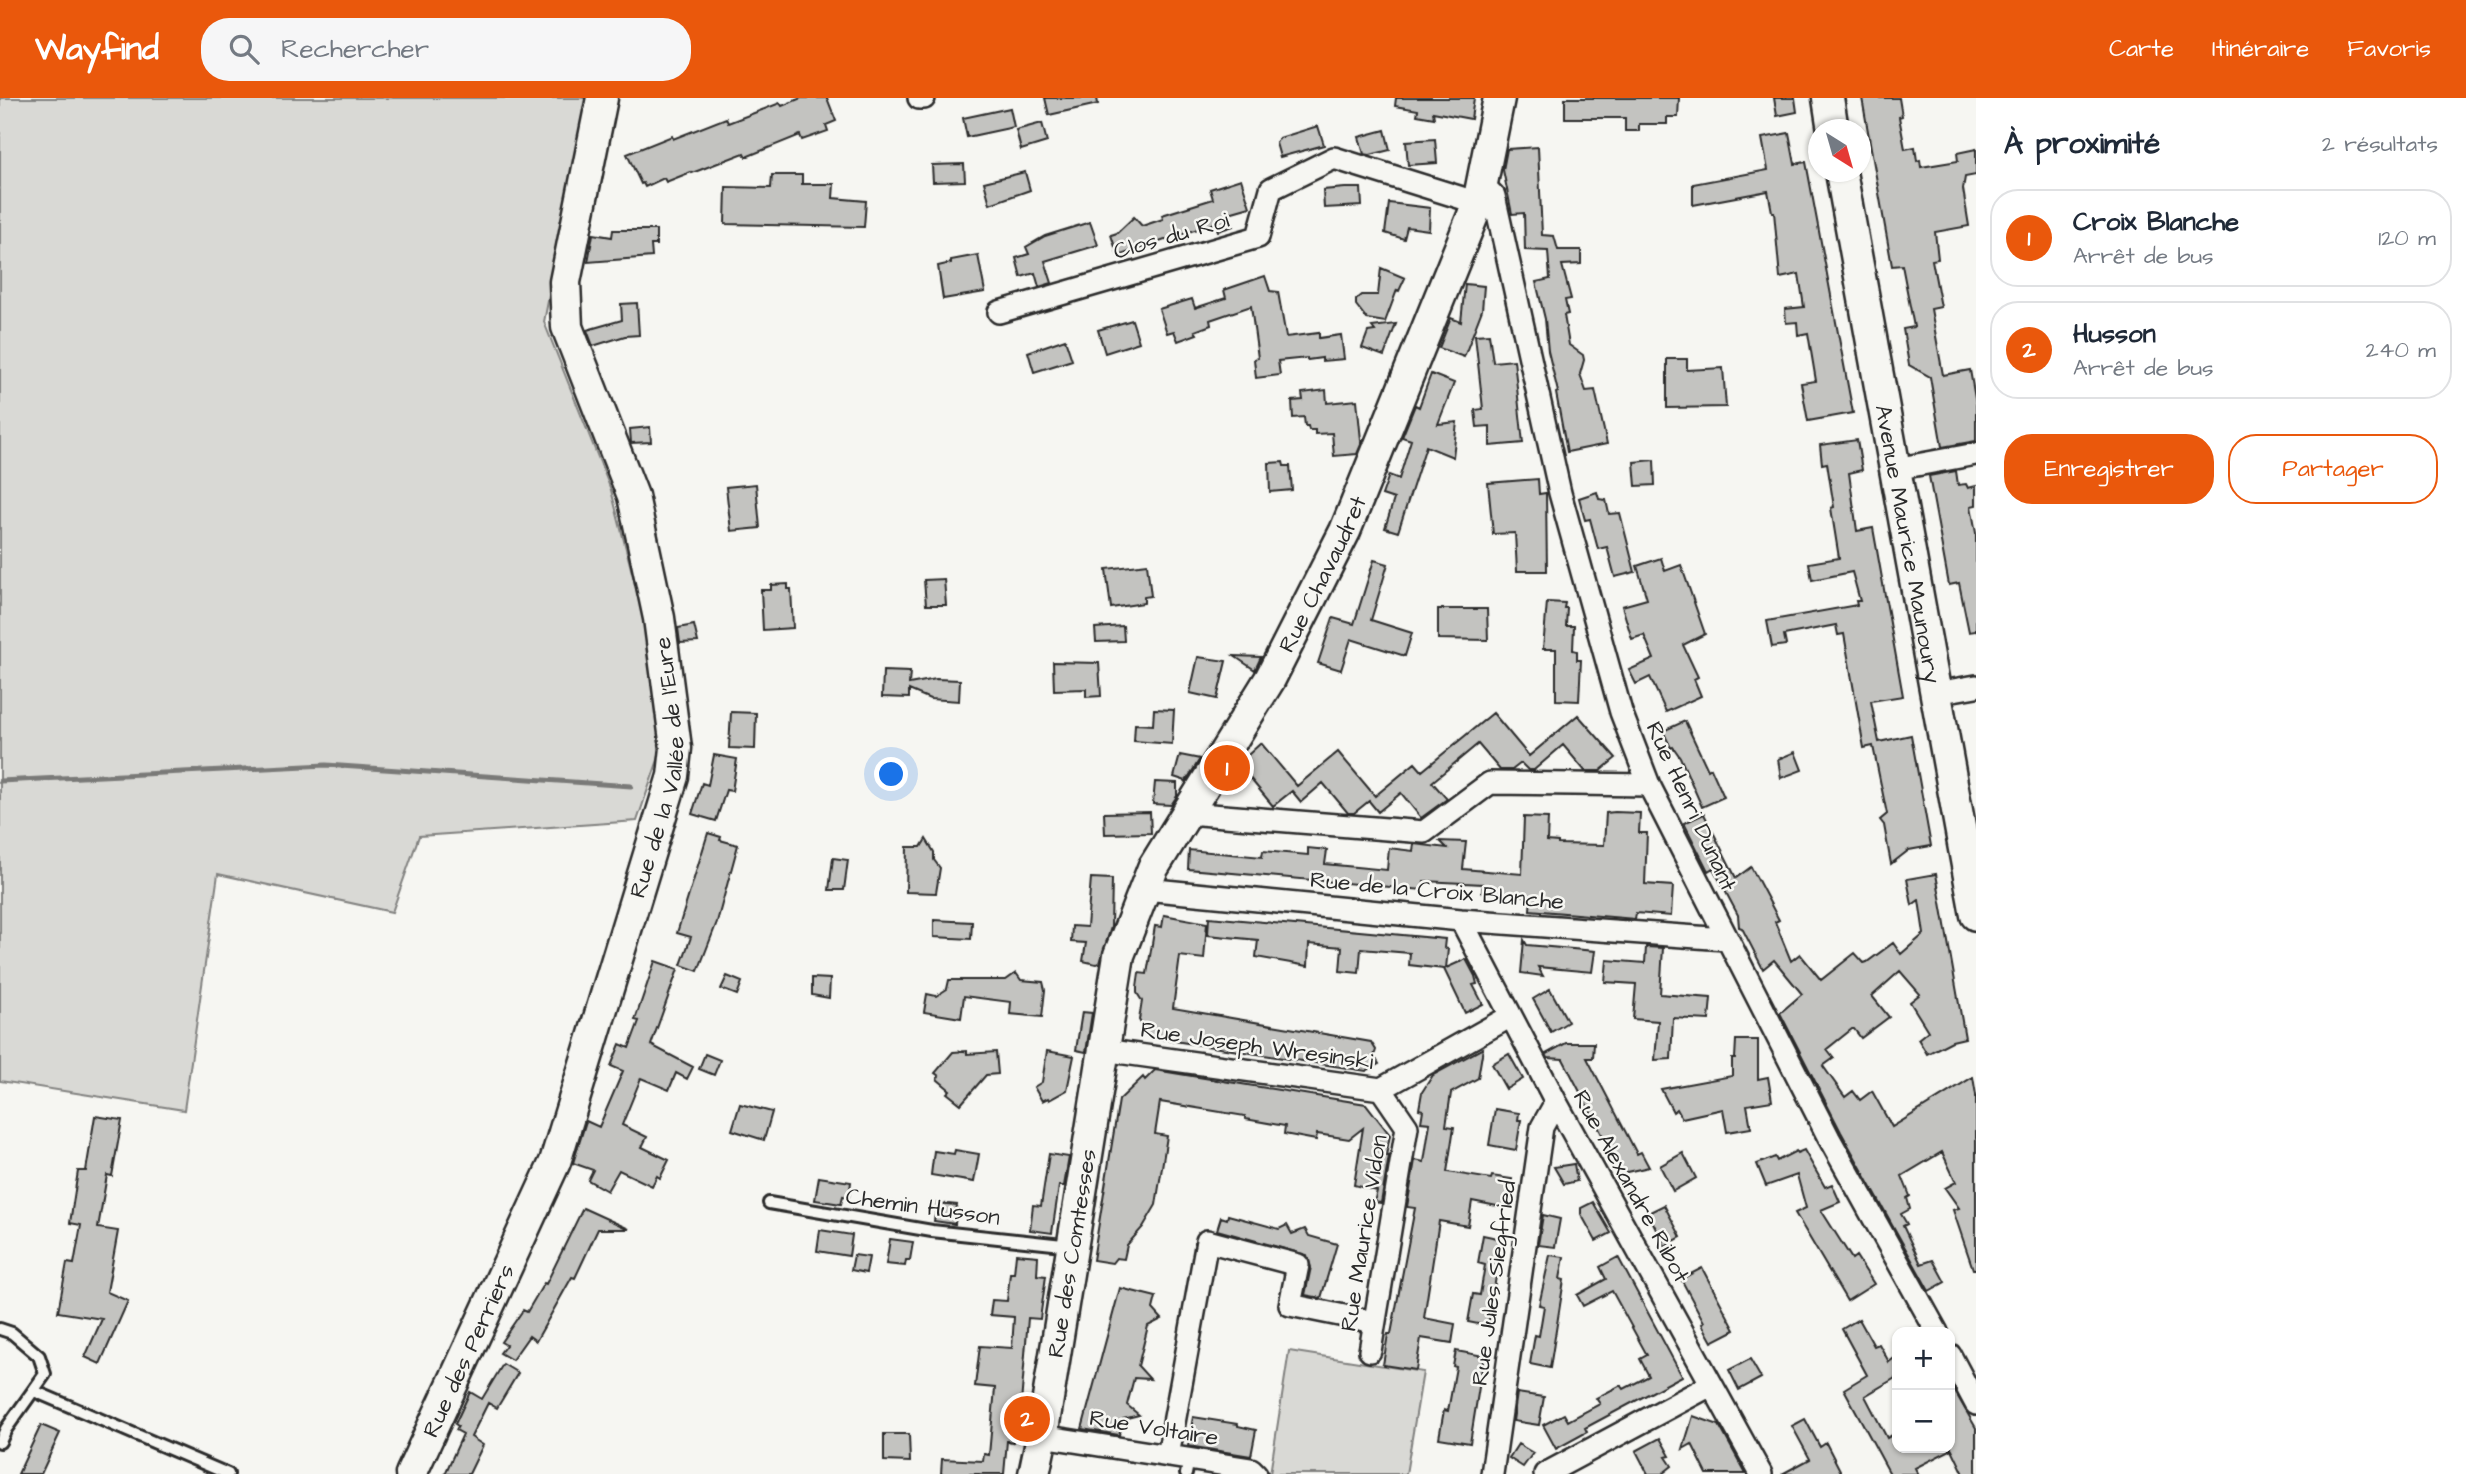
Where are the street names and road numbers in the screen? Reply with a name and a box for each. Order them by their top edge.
street label: Clos du Roi [1110,204,1233,268]
street label: Avenue Maurice Maunoury [1867,402,1949,687]
street label: Rue Chavaudret [1271,491,1375,658]
street label: Rue de la Vallée de l'Eure [622,635,693,902]
street label: Rue Henri Dunant [1638,716,1745,897]
street label: Rue de la Croix Blanche [1309,864,1565,918]
street label: Rue Joseph Wresinski [1138,1014,1376,1078]
street label: Rue Alexandre Ribot [1565,1084,1698,1289]
street label: Rue Maurice Vidon [1333,1133,1395,1334]
street label: Rue des Comtesses [1040,1147,1105,1360]
street label: Rue Jules Siegfried [1464,1178,1525,1388]
street label: Chemin Husson [844,1180,1002,1234]
street label: Rue des Perriers [415,1259,523,1443]
street label: Rue Voltaire [1087,1402,1221,1454]

